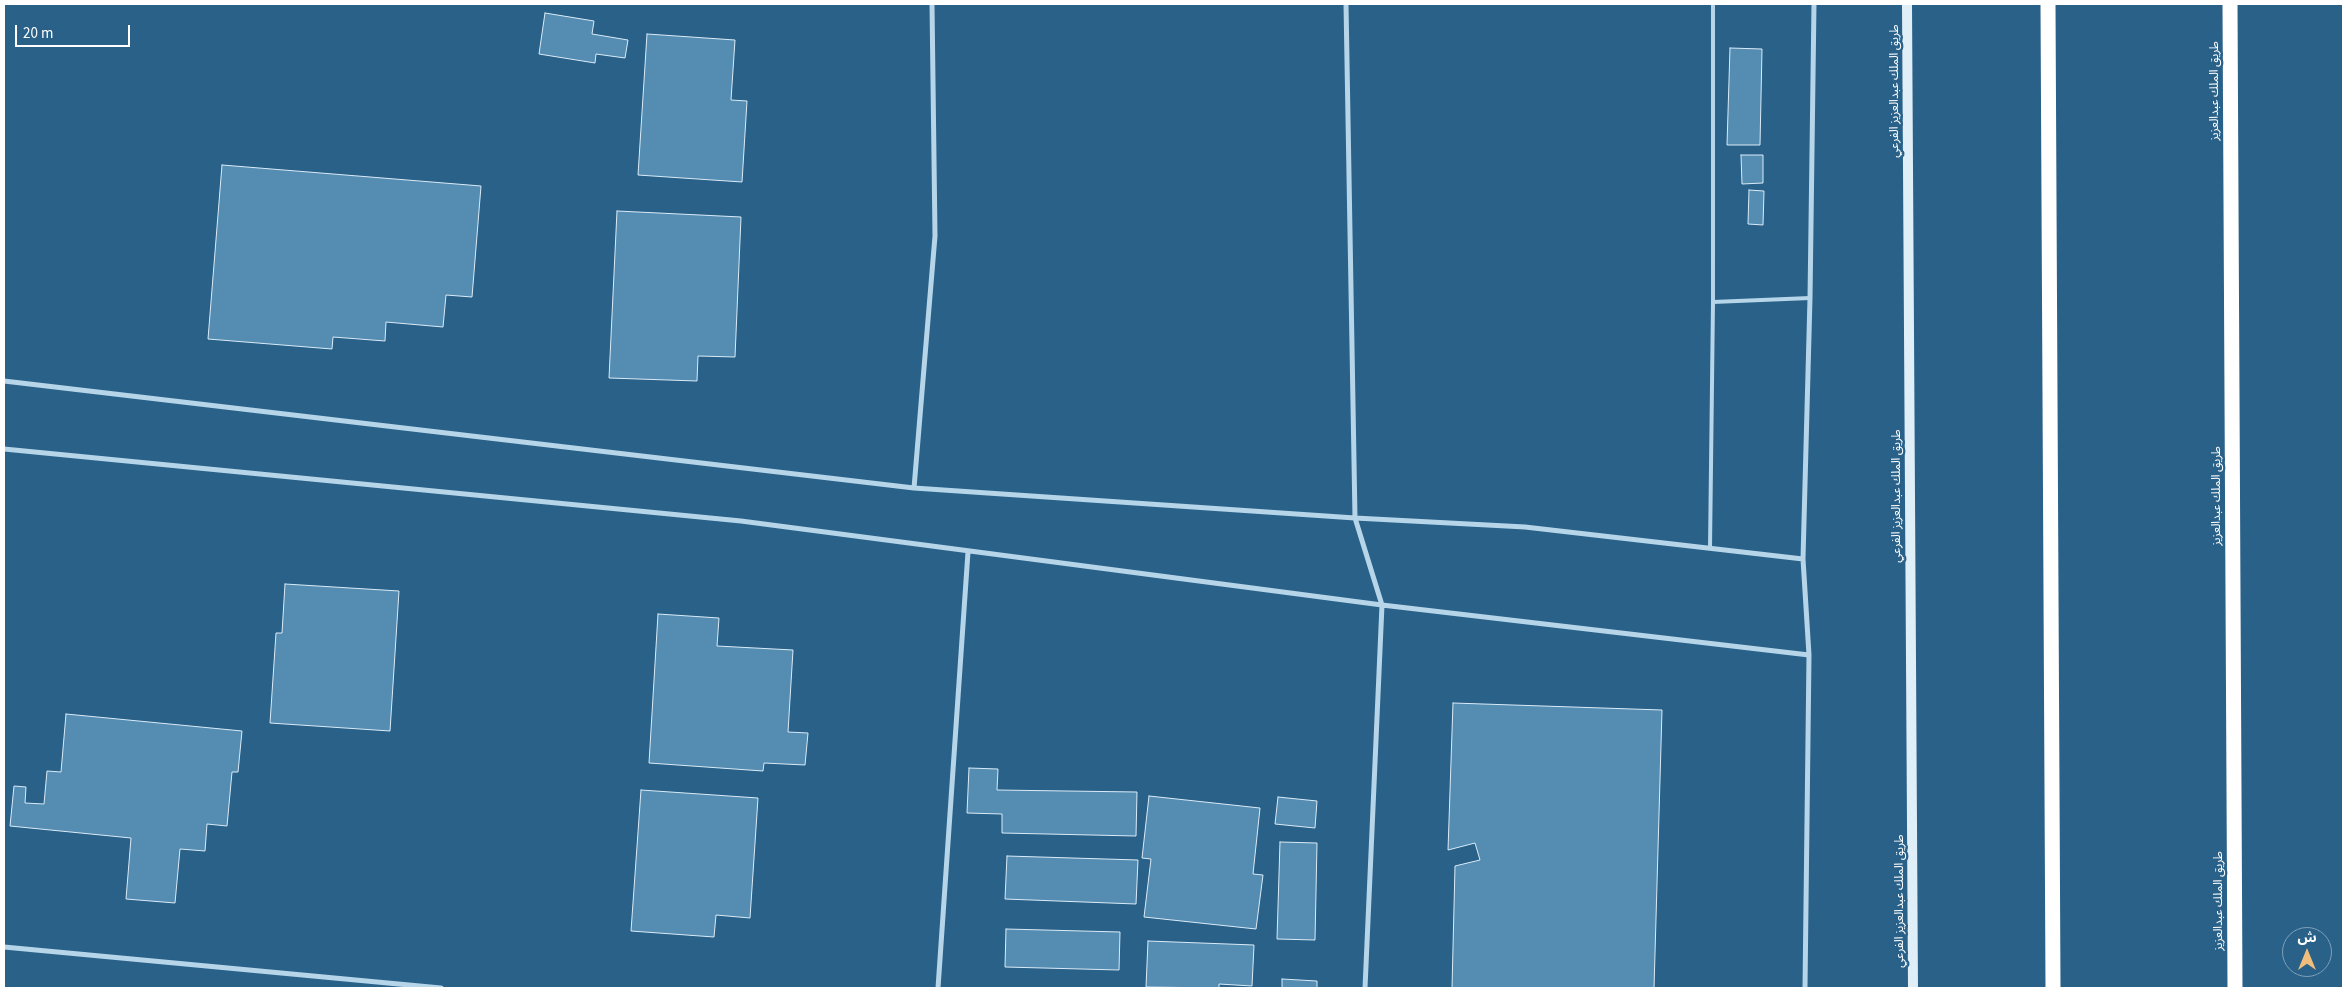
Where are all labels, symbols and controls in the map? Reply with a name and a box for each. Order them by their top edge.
scale bar [18,15,132,47]
text: 20 m [23,23,53,44]
street label: طريق الملك عبدالعزيز الفرعي [1888,24,1902,158]
street label: طريق الملك عبدالعزيز [2208,41,2222,141]
street label: طريق الملك عبدالعزيز الفرعي [1890,429,1904,563]
street label: طريق الملك عبدالعزيز [2210,446,2224,546]
street label: طريق الملك عبدالعزيز الفرعي [1893,834,1907,968]
street label: طريق الملك عبدالعزيز [2212,851,2226,951]
north arrow [2282,927,2332,977]
text: ش [2297,928,2317,948]

